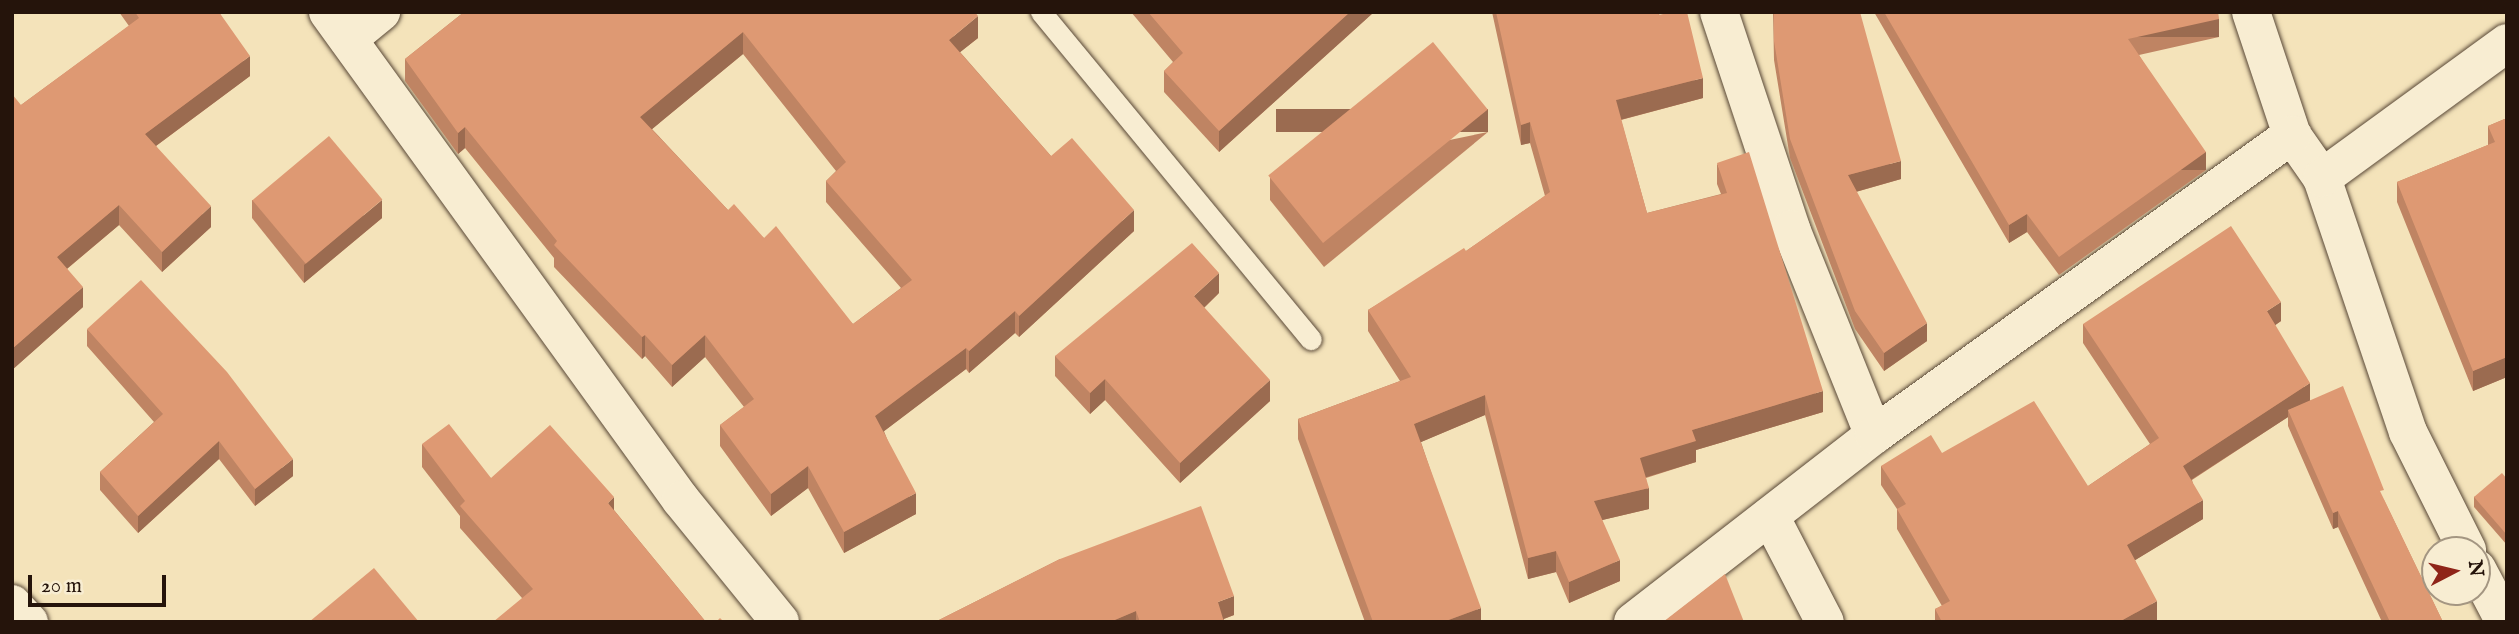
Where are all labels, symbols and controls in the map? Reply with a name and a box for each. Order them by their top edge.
north arrow [2421,536,2491,606]
text: N [2462,559,2488,578]
scale bar [32,560,170,604]
text: 20 m [41,573,82,600]

